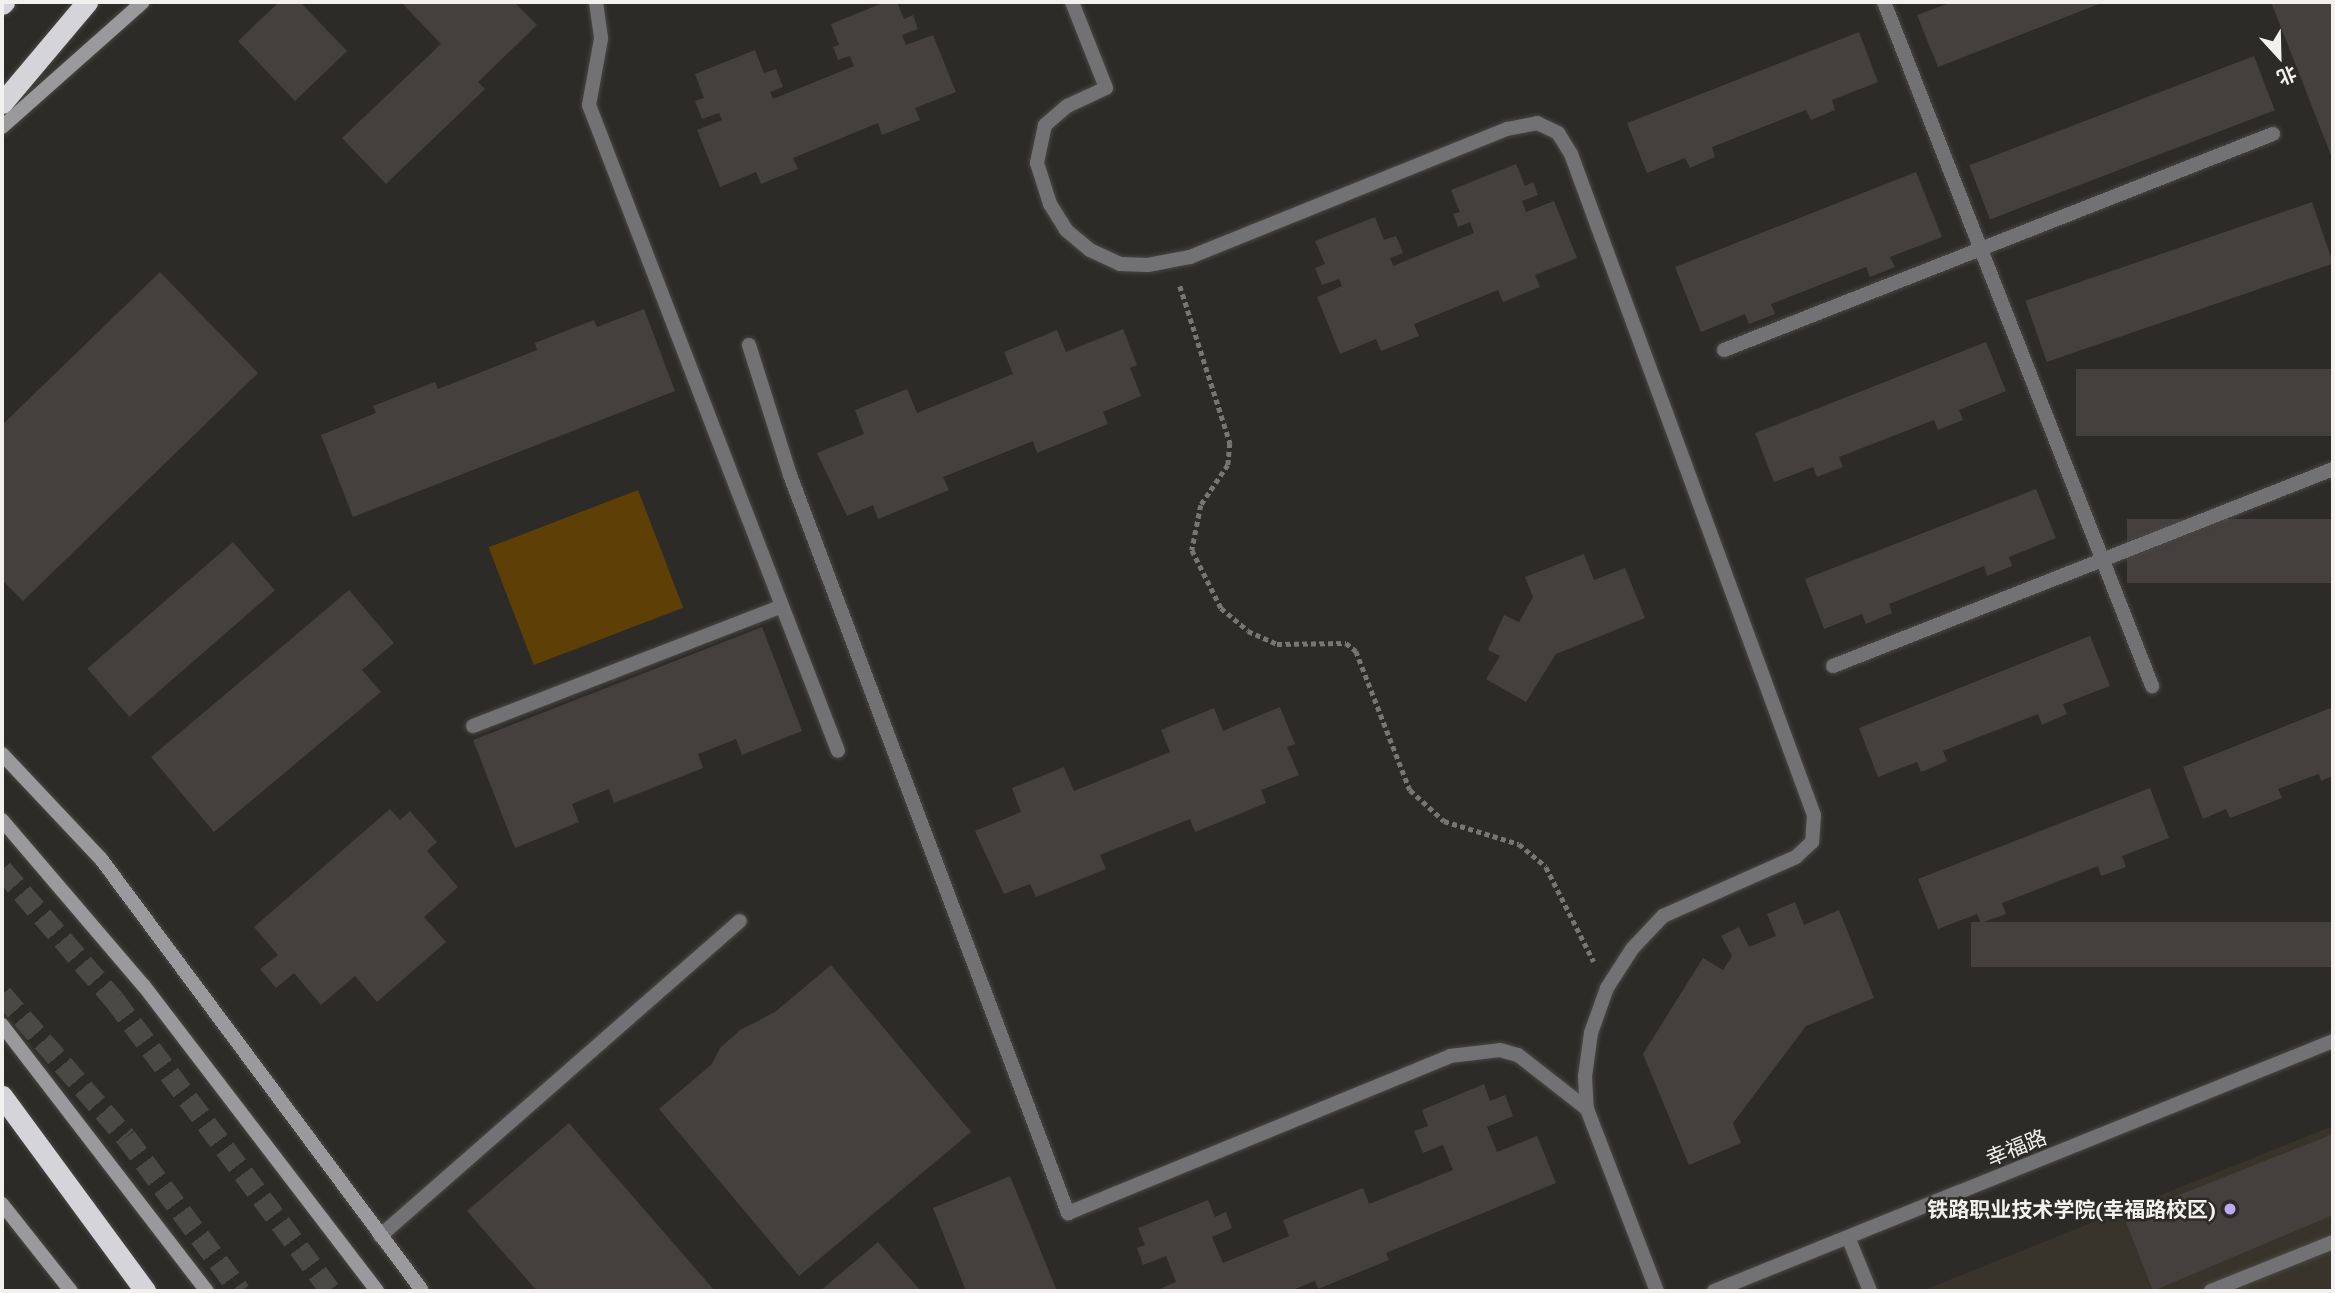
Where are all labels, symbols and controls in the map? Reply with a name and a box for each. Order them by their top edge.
north arrow [2244,21,2314,91]
text: 北 [2274,61,2301,91]
street label: 幸福路 [1982,1124,2050,1170]
place label: 铁路职业技术学院(幸福路校区) [1927,1196,2216,1222]
marker: 铁路职业技术学院(幸福路校区) [2222,1201,2238,1217]

